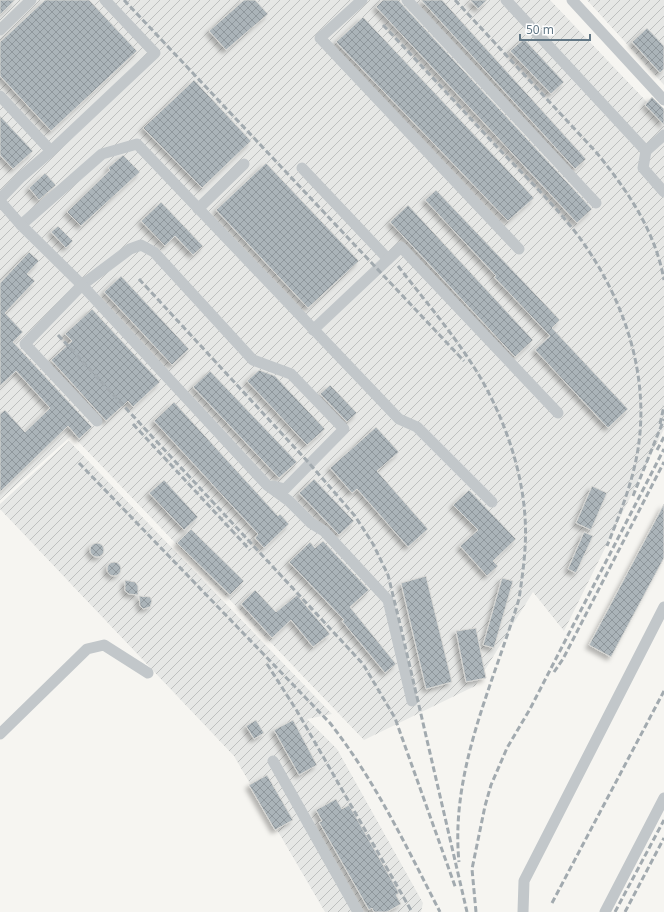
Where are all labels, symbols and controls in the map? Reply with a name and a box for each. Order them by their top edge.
scale bar [520,16,590,42]
text: 50 m [526,21,554,38]

